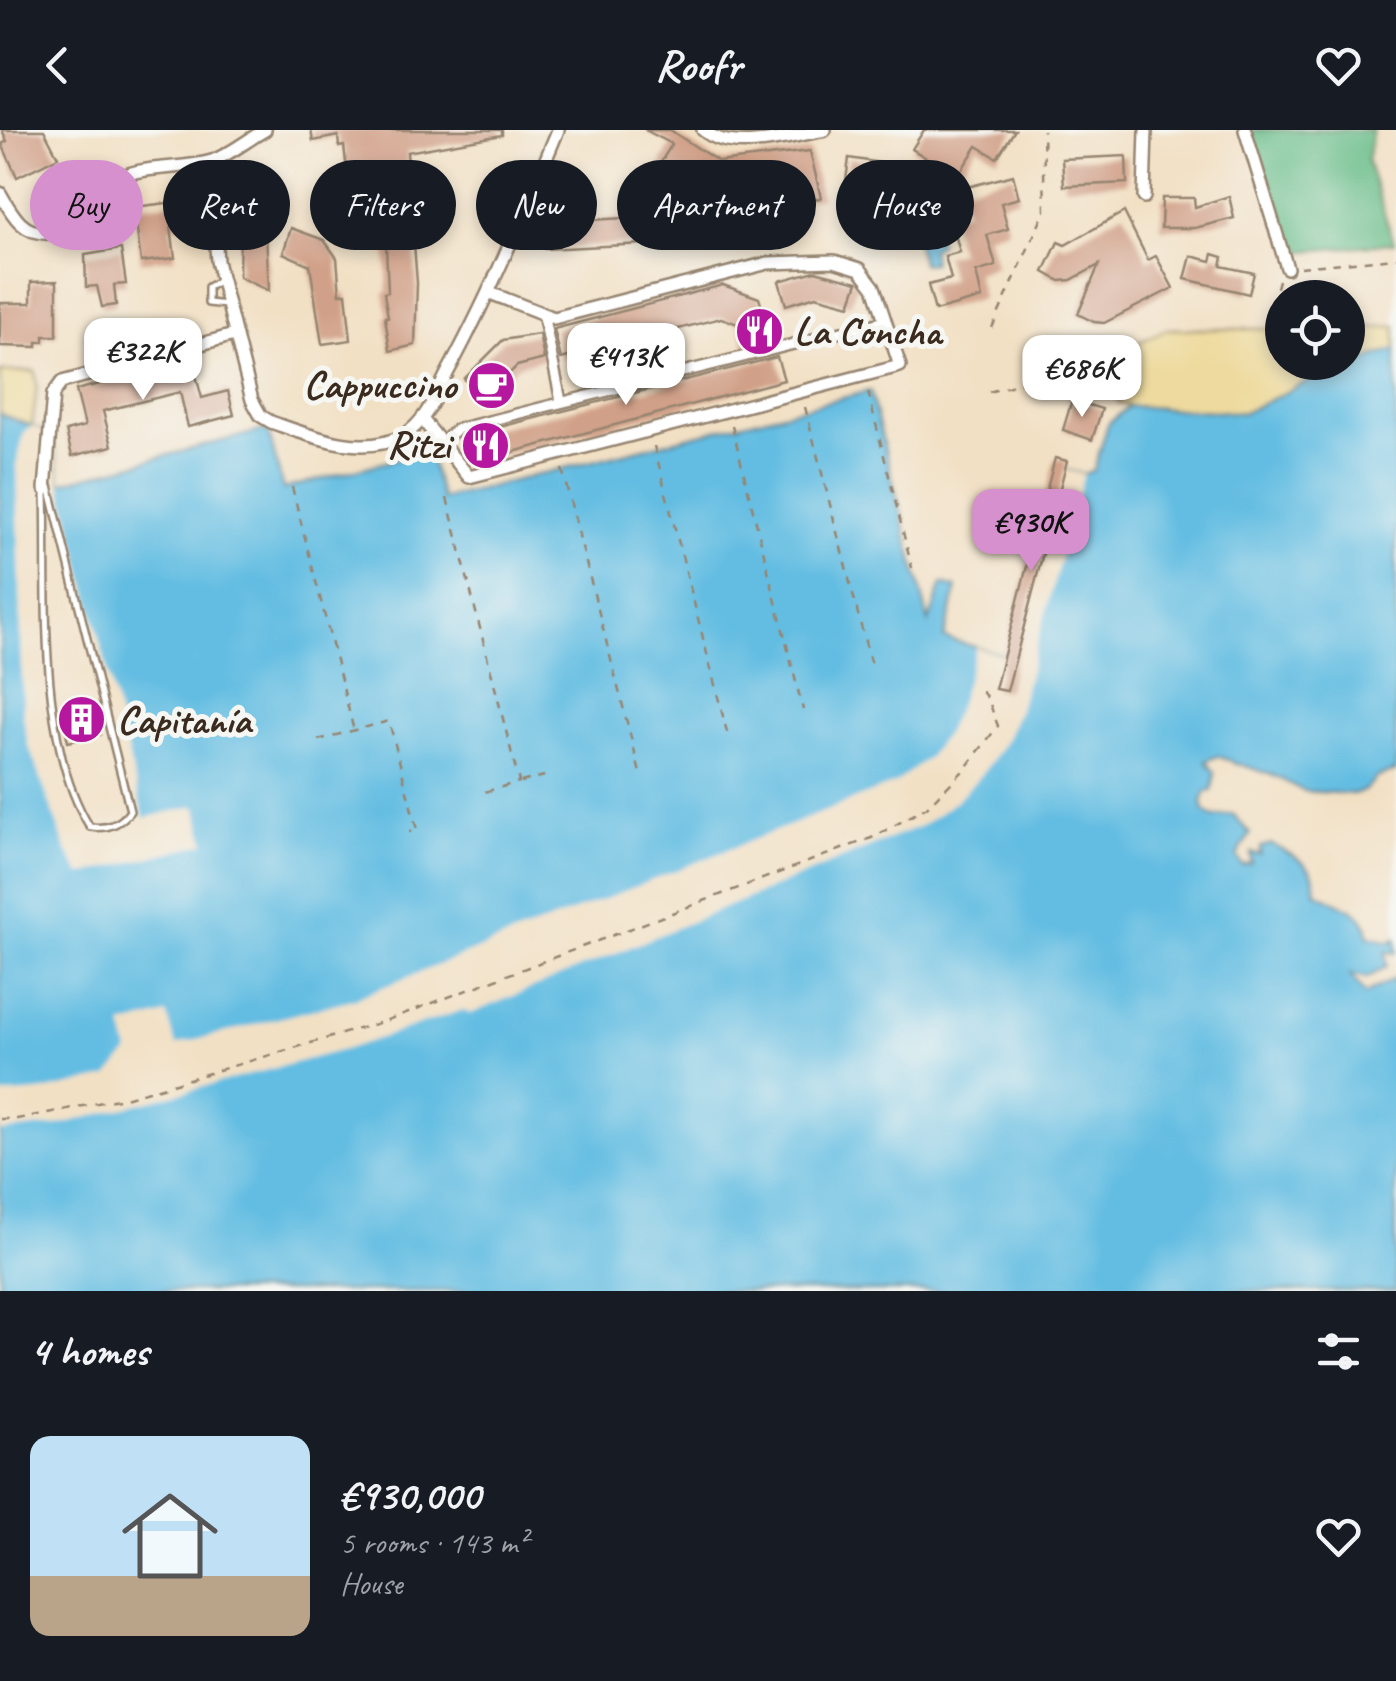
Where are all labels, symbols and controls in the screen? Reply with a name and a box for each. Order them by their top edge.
text: Roofr [655,37,741,94]
icon: back [30,38,85,93]
icon: heart [1311,38,1366,93]
chip: Buy [30,160,143,250]
chip: Rent [163,160,290,250]
chip: Filters [310,160,456,250]
chip: New [476,160,597,250]
chip: Apartment [617,160,816,250]
chip: House [836,160,974,250]
map controls [1265,280,1365,380]
button: locate [1265,280,1365,380]
restaurant icon: La Concha [733,305,785,357]
place label: La Concha [794,306,944,356]
pin: €322K [73,318,213,403]
pin: €413K [556,323,696,408]
text: €322K [106,330,180,371]
text: €413K [589,335,663,376]
pin: €686K [1012,335,1152,420]
text: €686K [1044,347,1120,388]
cafe icon: Cappuccino [465,359,517,411]
place label: Cappuccino [304,360,459,410]
restaurant icon: Ritzi [459,419,511,471]
place label: Ritzi [387,420,455,470]
pin: €930K [961,489,1101,574]
text: €930K [994,501,1068,542]
building icon: Capitanía [56,694,108,746]
place label: Capitanía [117,695,254,745]
icon: filters [1311,1324,1366,1379]
text: 4 homes [30,1325,149,1378]
text: €930,000 [340,1469,480,1522]
icon: home [110,1476,230,1596]
icon: heart [1311,1509,1366,1564]
text: 5 rooms · 143 m² [340,1522,527,1563]
text: House [340,1563,402,1604]

